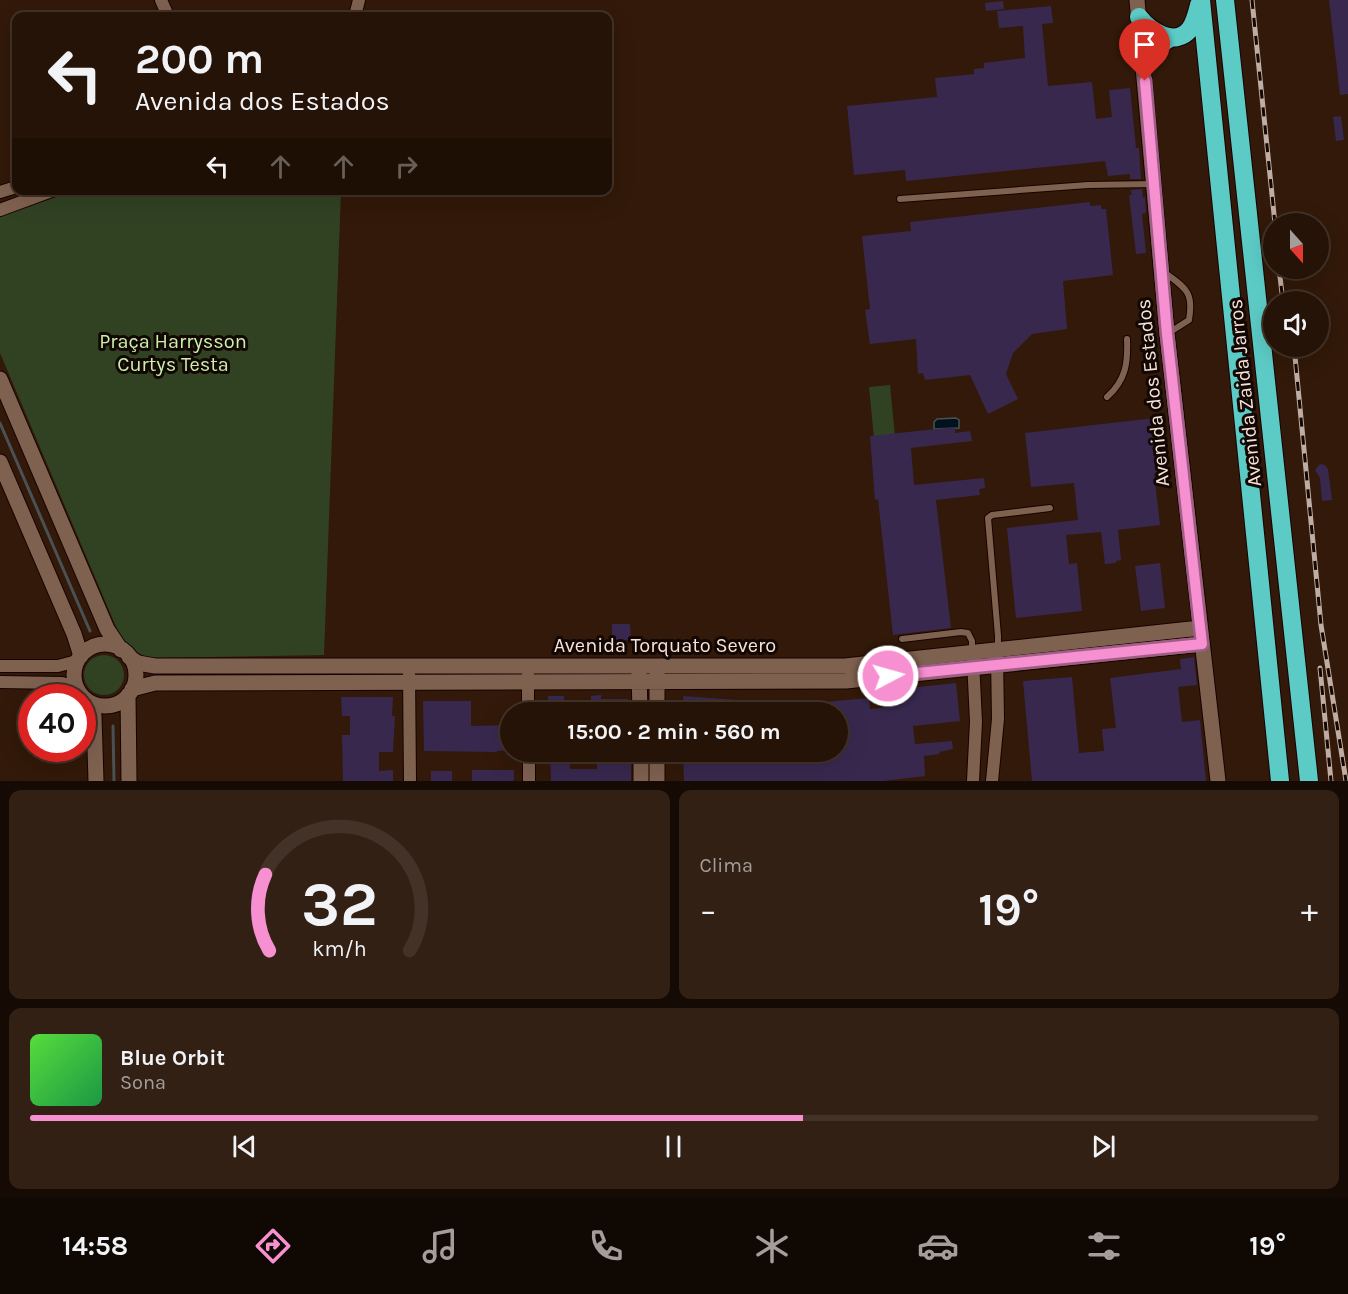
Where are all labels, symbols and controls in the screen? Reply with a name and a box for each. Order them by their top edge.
pin [1119,19,1170,81]
icon: arrive [1128,28,1161,61]
text: 200 m [135,34,264,84]
icon: left [36,36,114,114]
text: Avenida dos Estados [135,85,390,117]
icon: left [201,150,234,183]
icon: ahead [264,150,297,183]
icon: ahead [327,150,360,183]
icon: right [390,150,423,183]
north arrow [1263,213,1329,279]
map controls [1263,213,1329,357]
button: sound [1263,291,1329,357]
street label: Avenida dos Estados [1132,298,1174,488]
street label: Avenida Zaida Jarros [1224,298,1266,488]
park label: Praça Harrysson Curtys Testa [99,330,247,376]
street label: Avenida Torquato Severo [554,634,776,657]
position arrow [856,644,920,708]
speed limit sign: 40 [18,684,96,762]
text: 15:00 · 2 min · 560 m [567,719,781,745]
text: Clima [700,854,753,877]
text: 32 [301,868,378,941]
text: 19° [978,884,1039,936]
text: − [700,891,717,929]
text: + [1301,891,1318,929]
text: km/h [312,937,366,962]
text: Blue Orbit [120,1045,225,1071]
text: Sona [120,1071,166,1094]
icon: previous [228,1130,261,1163]
icon: pause [657,1130,690,1163]
icon: next [1087,1130,1120,1163]
icon: directions [252,1225,294,1267]
icon: music [419,1225,461,1267]
icon: phone [585,1225,627,1267]
icon: climate [751,1225,793,1267]
icon: car [917,1225,959,1267]
icon: filters [1083,1225,1125,1267]
text: 14:58 [62,1230,128,1262]
text: 19° [1249,1230,1286,1262]

